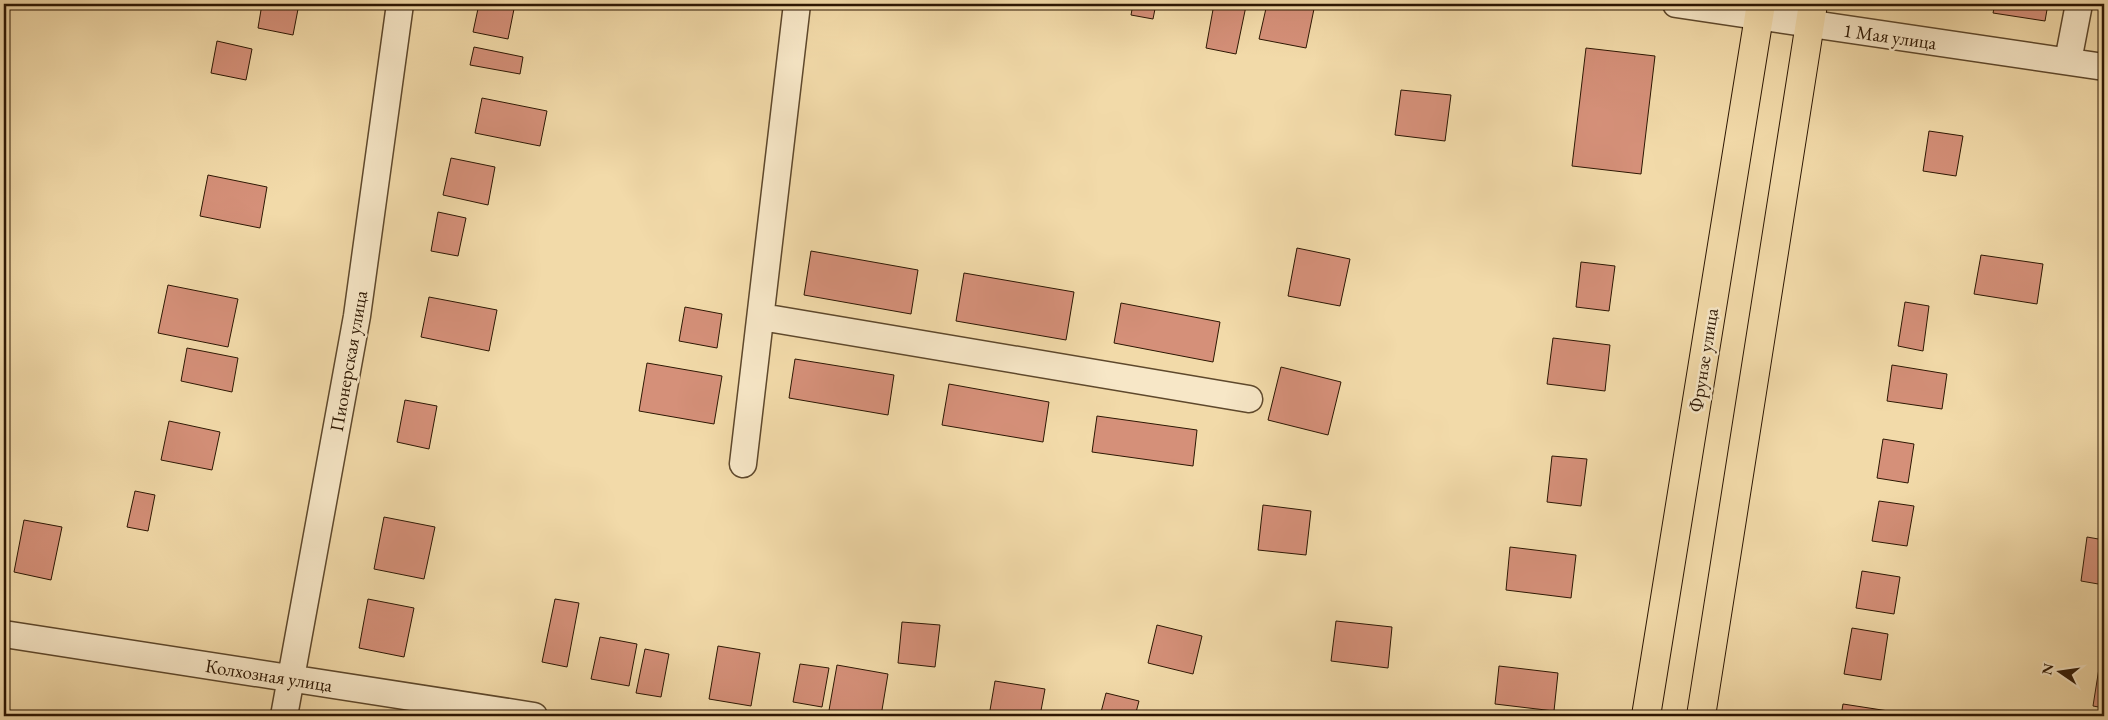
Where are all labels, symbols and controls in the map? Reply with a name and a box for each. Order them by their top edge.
street label: 1 Мая улица [1842,18,1939,55]
street label: Пионерская улица [324,288,373,434]
street label: Фрунзе улица [1683,306,1724,414]
north arrow [2036,648,2086,698]
street label: Колхозная улица [204,653,335,698]
text: N [2037,661,2058,677]

